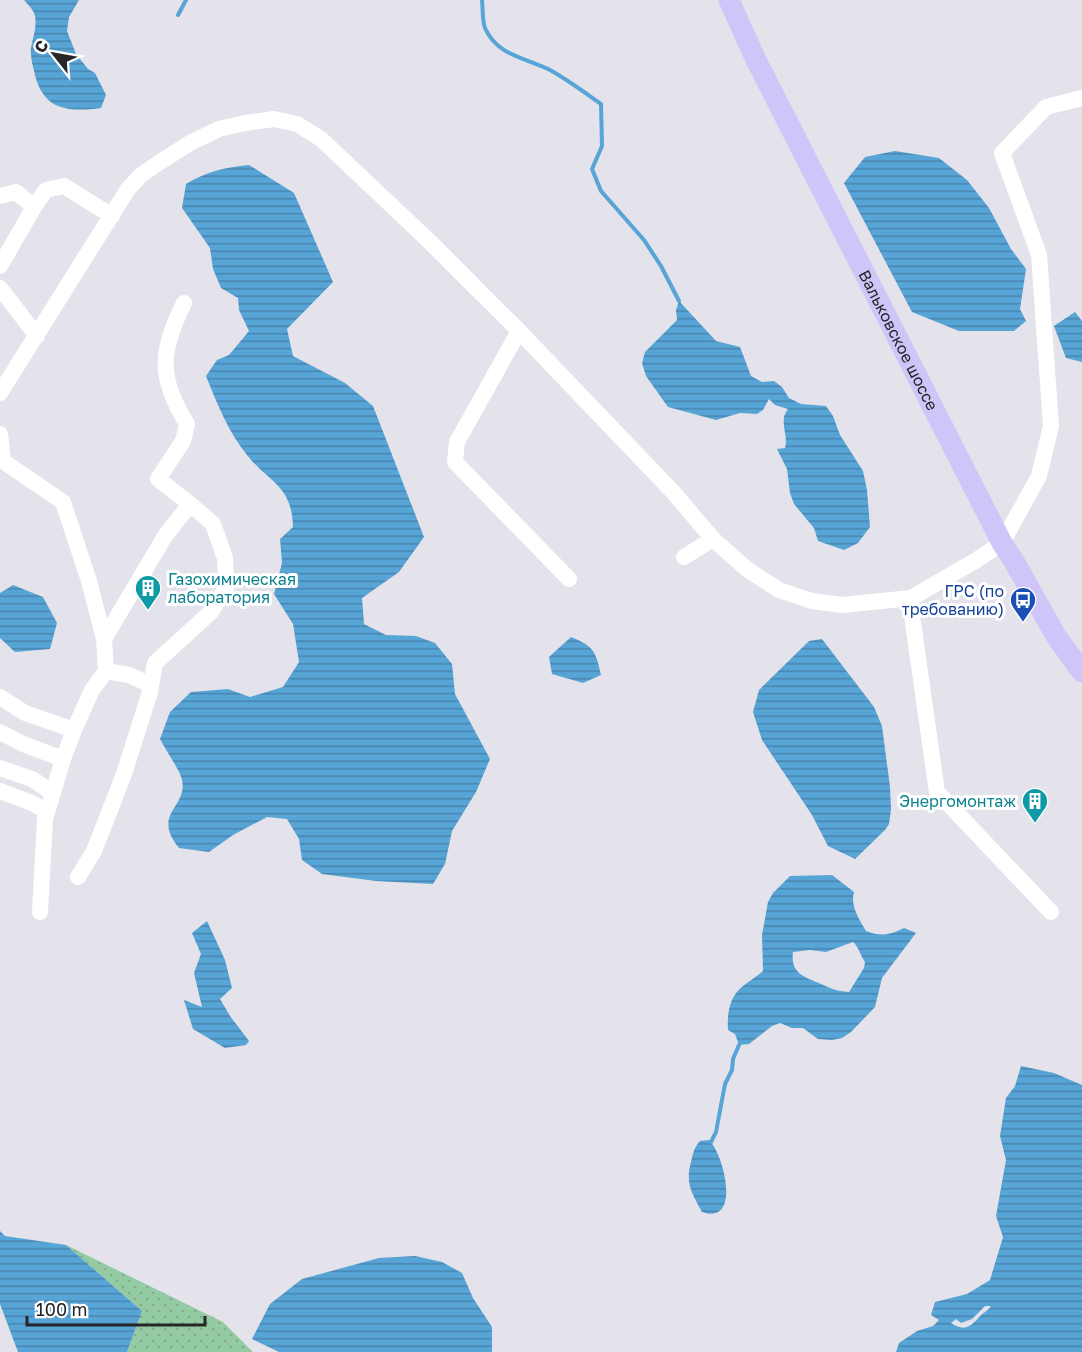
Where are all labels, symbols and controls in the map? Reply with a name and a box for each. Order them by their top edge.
north arrow [24,24,84,84]
text: С [30,36,53,56]
street label: Вальковское шоссе [855,266,943,414]
place label: Газохимическая лаборатория [168,569,296,607]
building icon: Газохимическая лаборатория [133,573,163,611]
place label: ГРС (по требованию) [902,581,1004,619]
bus stop icon: ГРС (по требованию) [1008,585,1038,623]
building icon: Энергомонтаж [1020,786,1050,824]
place label: Энергомонтаж [899,791,1016,811]
scale bar [27,1289,206,1327]
text: 100 m [36,1298,87,1320]

